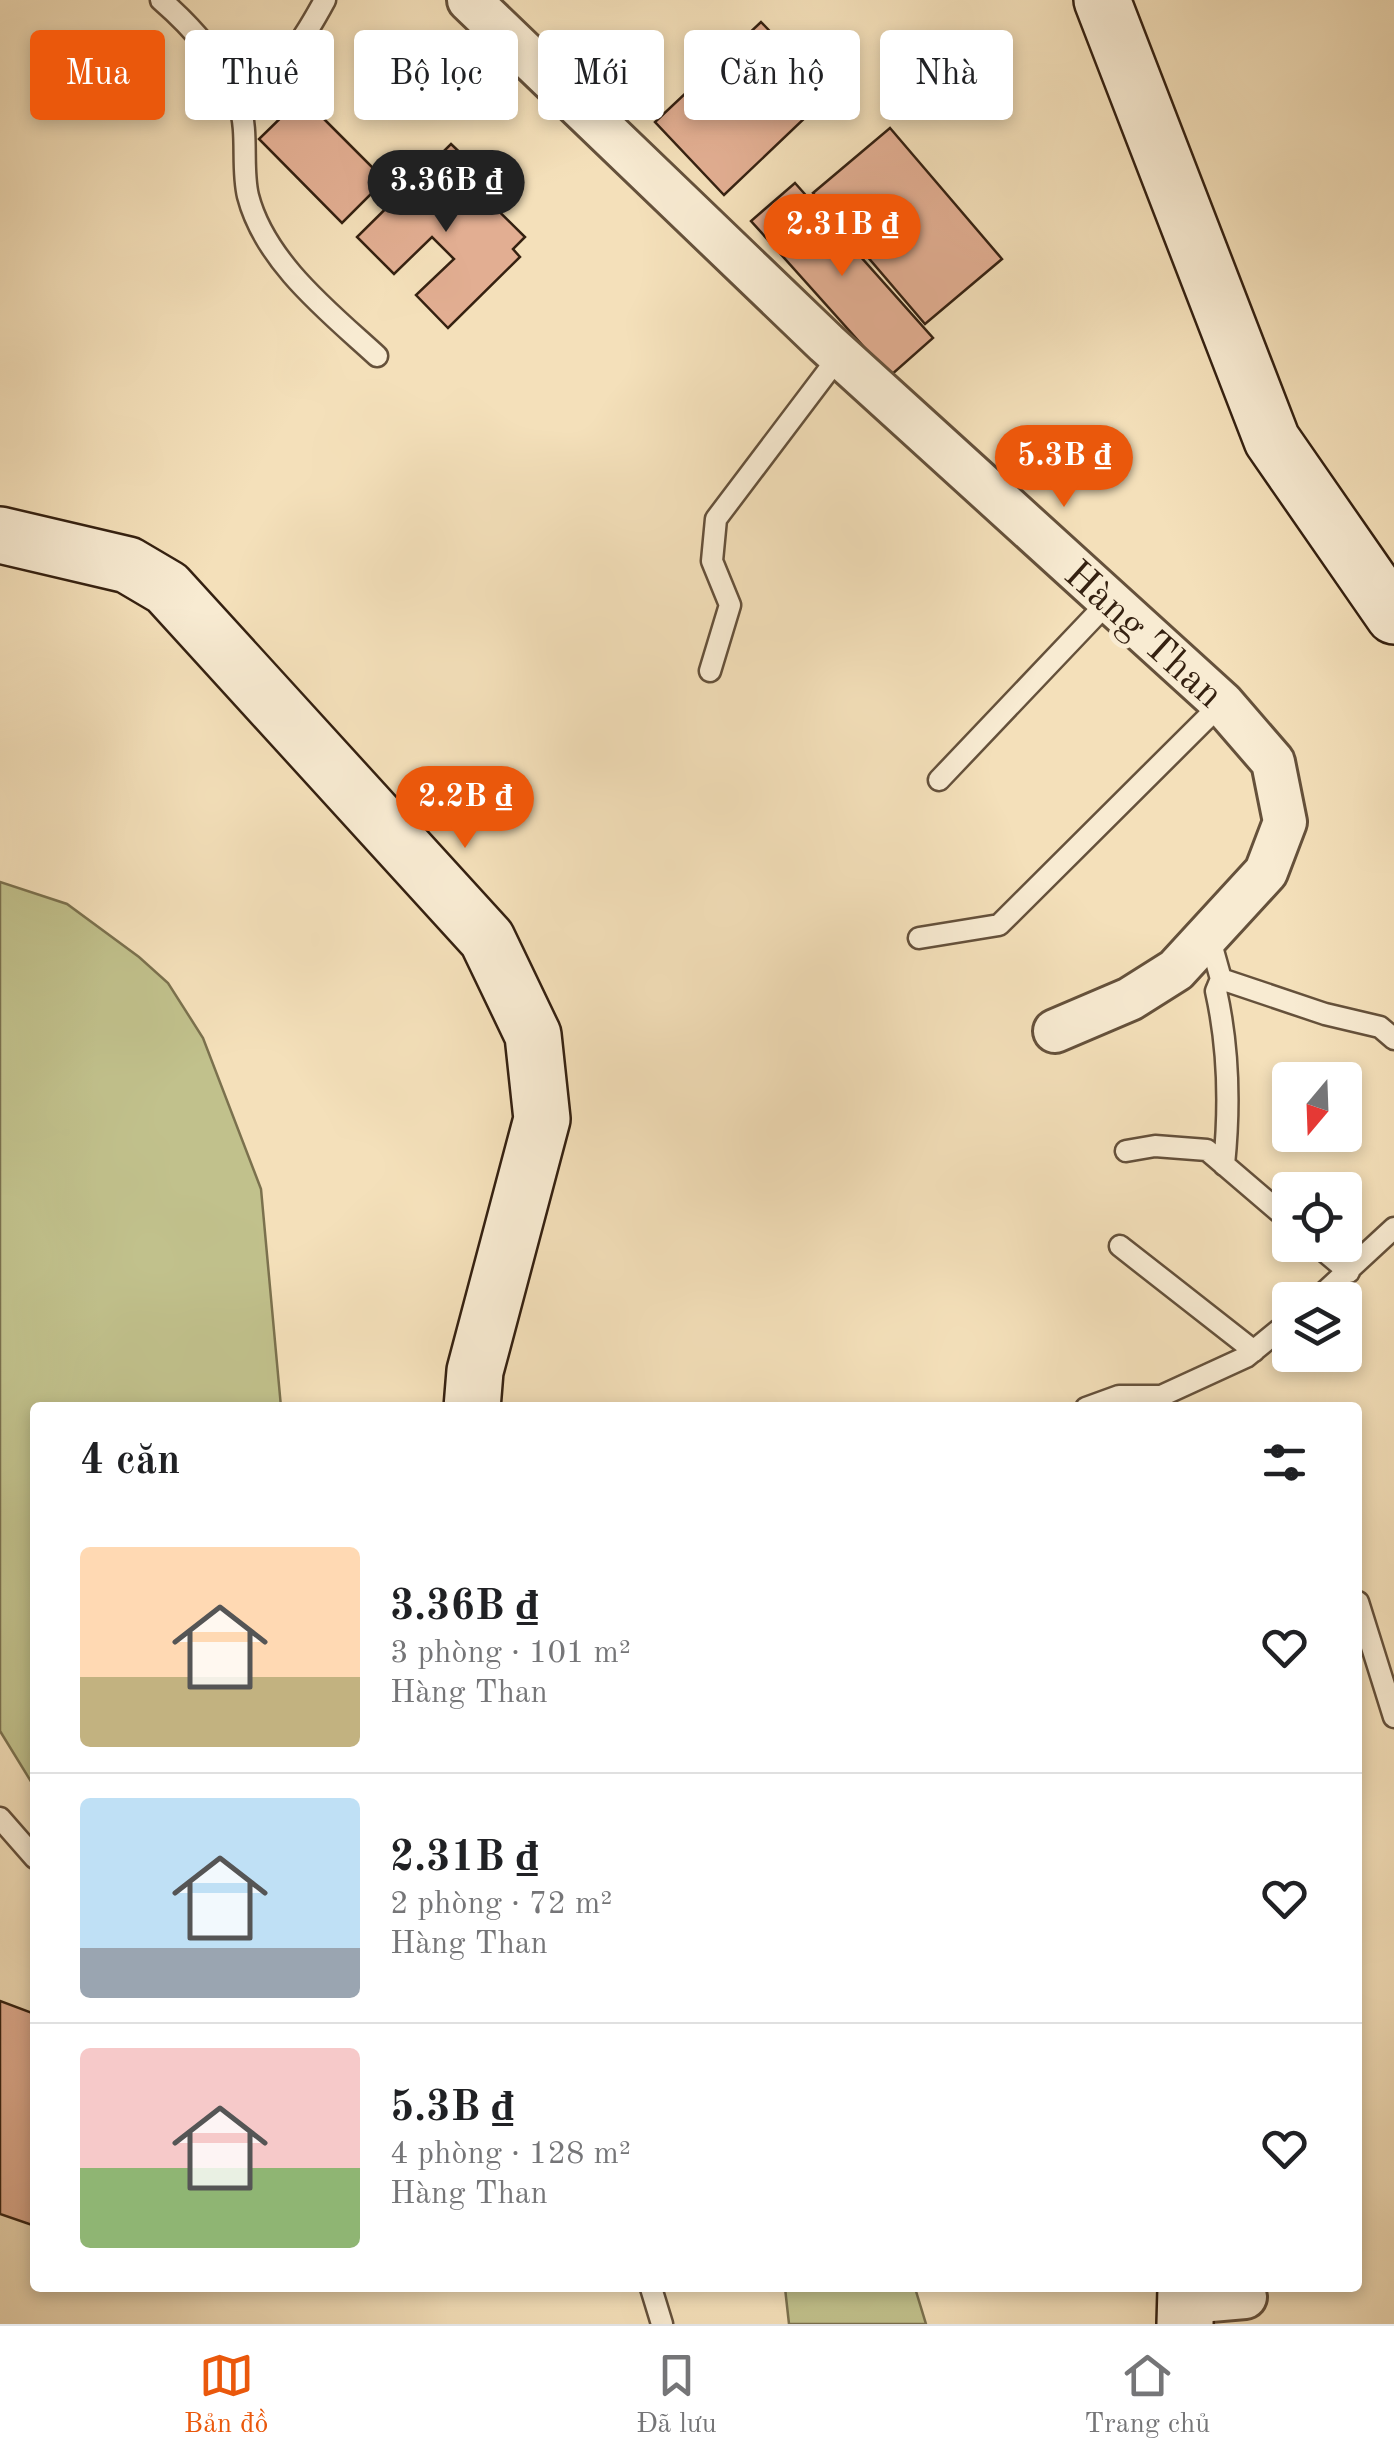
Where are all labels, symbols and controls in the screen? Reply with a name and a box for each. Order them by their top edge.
chip: Mua [30,30,165,120]
chip: Thuê [185,30,334,120]
chip: Bộ lọc [354,30,518,120]
chip: Mới [538,30,664,120]
chip: Căn hộ [684,30,860,120]
chip: Nhà [880,30,1013,120]
pin: 3.36B ₫ [354,150,538,235]
text: 3.36B ₫ [390,166,502,198]
pin: 2.31B ₫ [750,194,934,279]
text: 2.31B ₫ [786,210,898,242]
pin: 5.3B ₫ [983,425,1145,510]
text: 5.3B ₫ [1017,441,1111,473]
street label: Hàng Than [1056,555,1229,717]
pin: 2.2B ₫ [384,766,546,851]
text: 2.2B ₫ [418,782,512,814]
north arrow [1272,1062,1362,1152]
map controls [1272,1062,1362,1372]
button: locate [1272,1172,1362,1262]
button: layers [1272,1282,1362,1372]
icon: filters [1257,1435,1312,1490]
text: 4 căn [80,1441,180,1483]
icon: home [160,1587,280,1707]
text: 3.36B ₫ [390,1587,538,1629]
icon: heart [1257,1620,1312,1675]
text: 3 phòng · 101 m² [390,1638,631,1670]
text: Hàng Than [390,1678,548,1710]
icon: home [160,1838,280,1958]
text: 2.31B ₫ [390,1838,538,1880]
icon: heart [1257,1871,1312,1926]
text: 2 phòng · 72 m² [390,1889,612,1921]
text: Hàng Than [390,1929,548,1961]
icon: home [160,2088,280,2208]
text: 5.3B ₫ [390,2088,514,2130]
icon: heart [1257,2121,1312,2176]
text: 4 phòng · 128 m² [390,2139,631,2171]
text: Hàng Than [390,2179,548,2211]
tab: Bản đồ [184,2348,268,2443]
tab: Đã lưu [636,2348,717,2443]
tab: Trang chủ [1084,2348,1210,2443]

